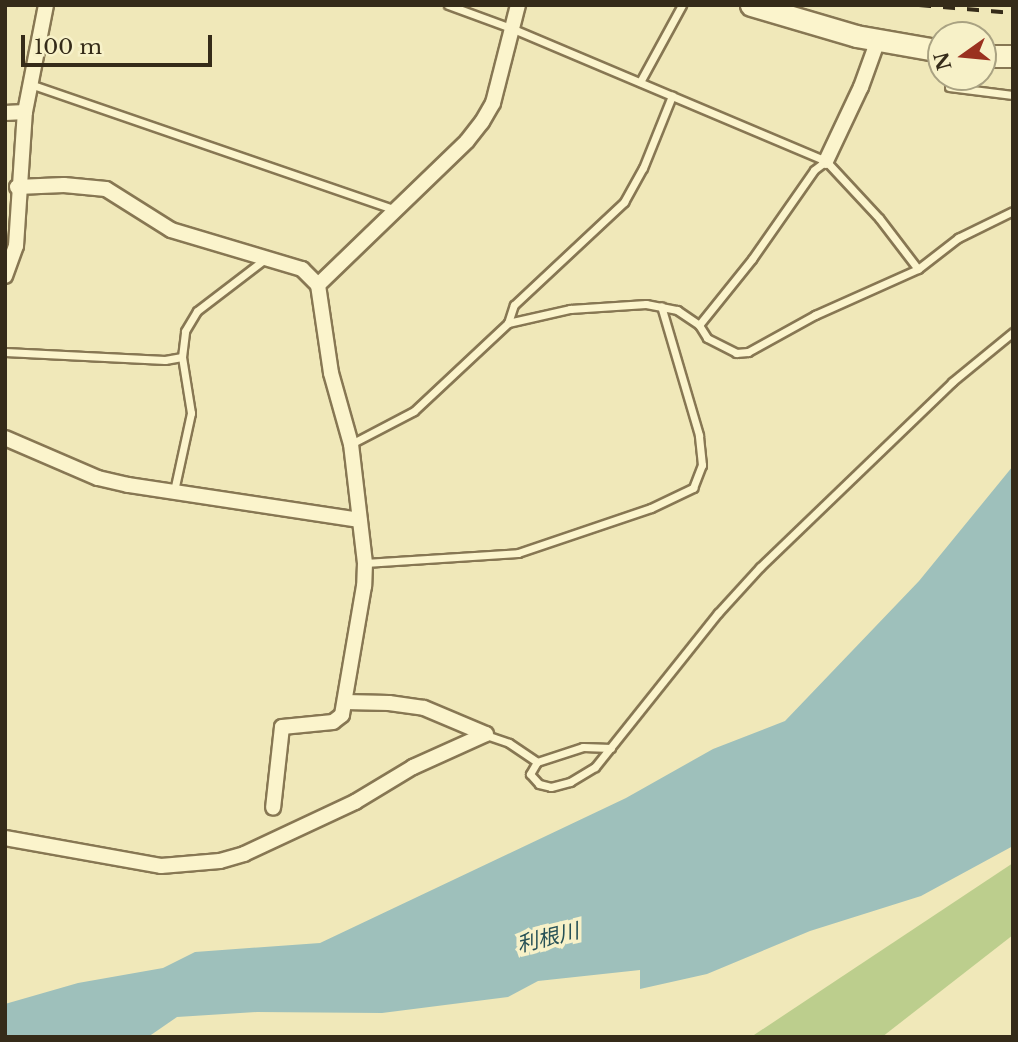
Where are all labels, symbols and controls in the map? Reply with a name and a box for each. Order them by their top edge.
scale bar [24,21,215,65]
north arrow [927,21,997,91]
text: 100 m [34,34,102,60]
text: N [930,49,957,73]
water label: 利根川 [514,918,582,958]

